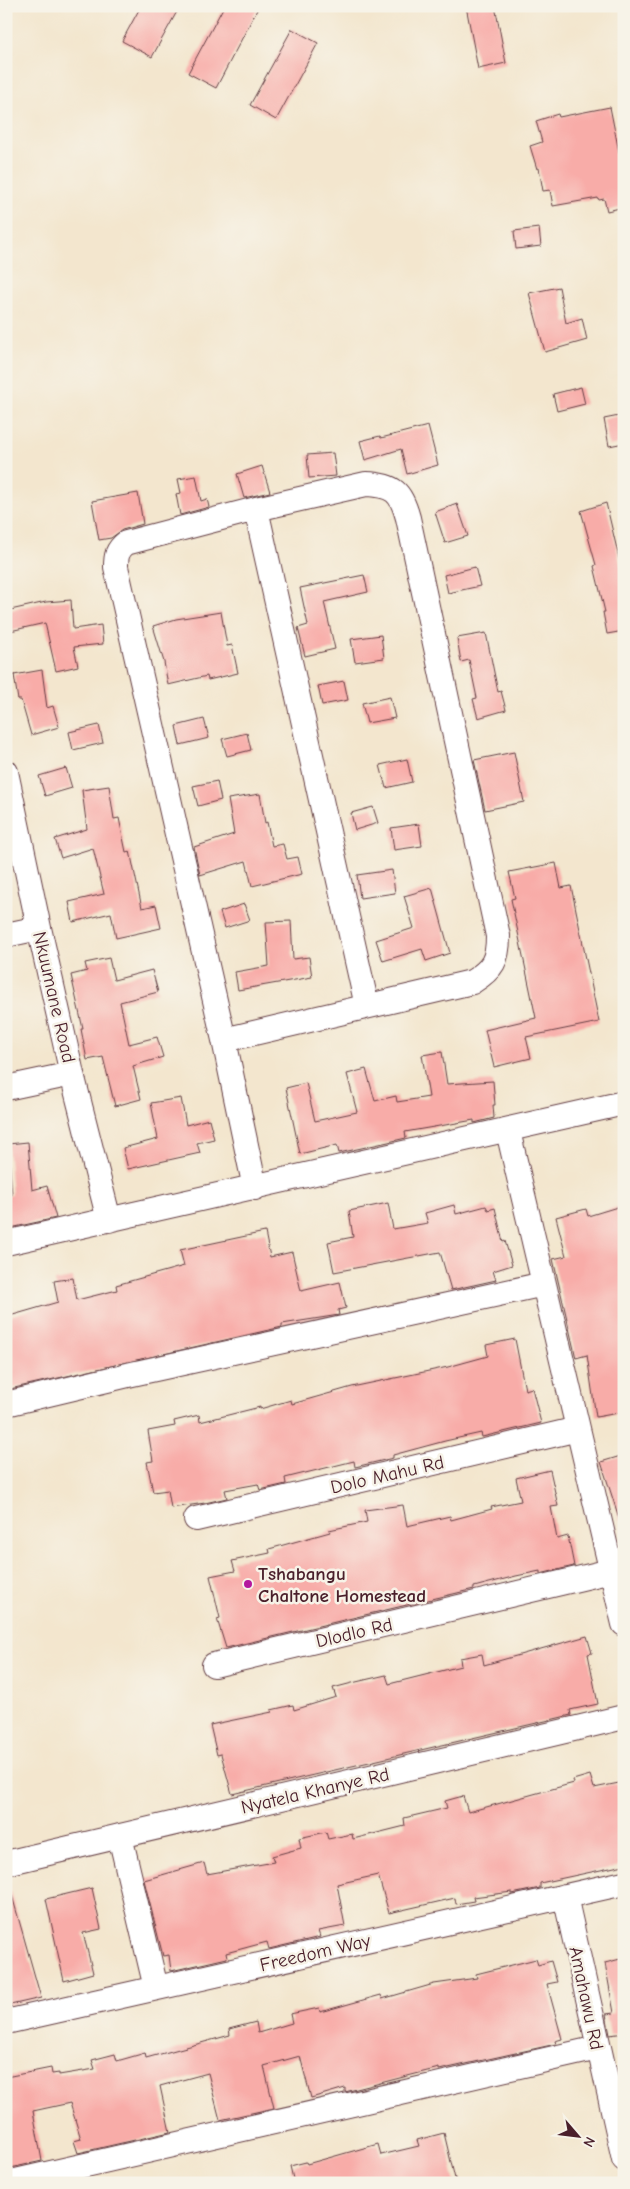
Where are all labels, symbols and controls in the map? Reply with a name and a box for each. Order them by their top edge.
street label: Nkuumane Road [28,929,80,1065]
street label: Dolo Mahu Rd [328,1451,446,1499]
place label: Tshabangu Chaltone Homestead [258,1563,426,1607]
marker: Tshabangu Chaltone Homestead [242,1578,254,1590]
street label: Dlodlo Rd [314,1613,395,1652]
street label: Nyatela Khanye Rd [239,1763,392,1819]
street label: Freedom Way [258,1929,373,1976]
street label: Amahawu Rd [564,1944,608,2052]
north arrow [552,2112,602,2162]
text: N [579,2134,599,2150]

